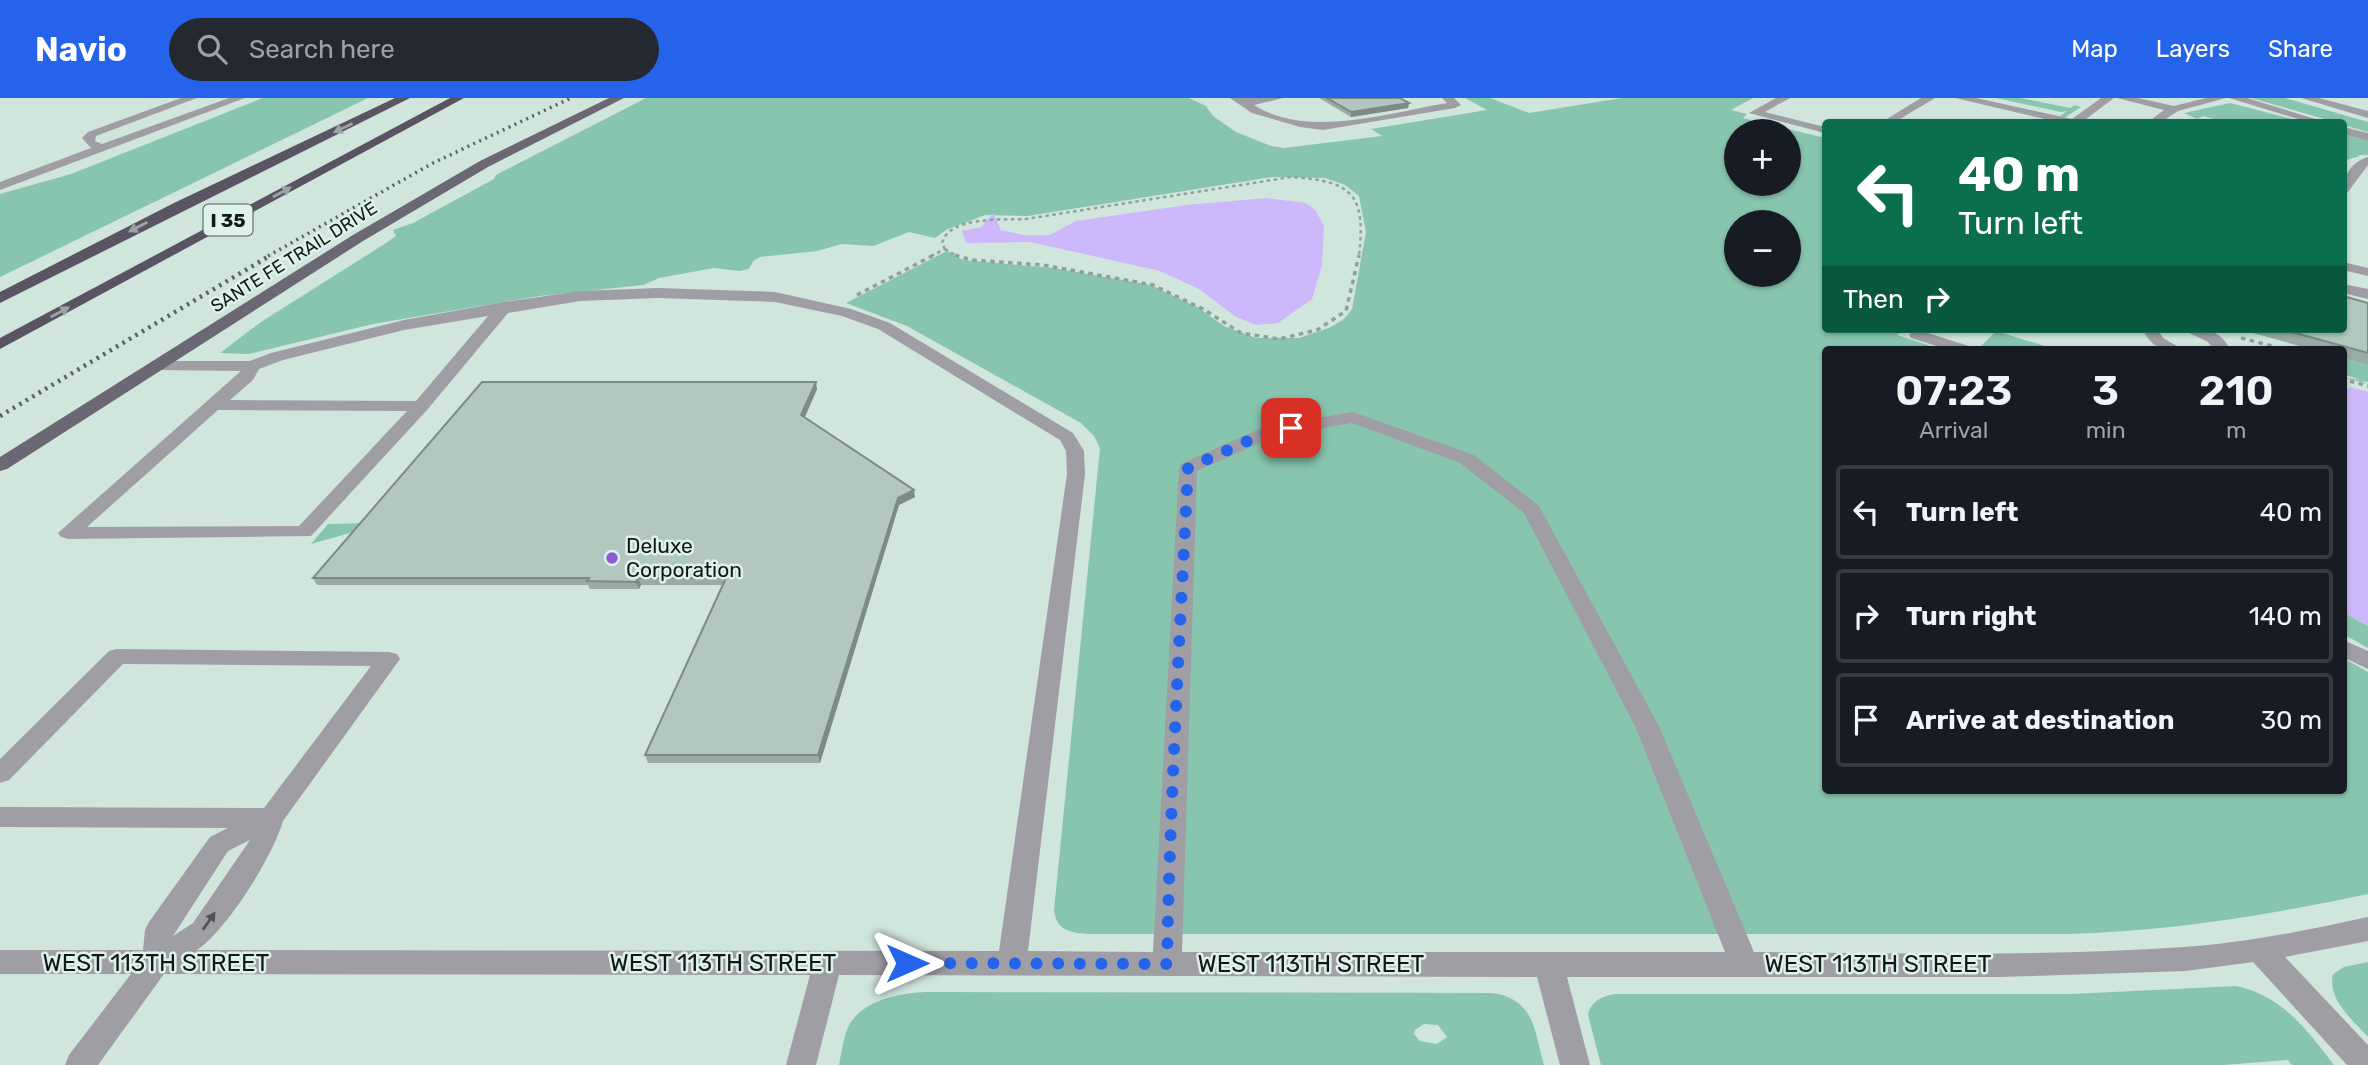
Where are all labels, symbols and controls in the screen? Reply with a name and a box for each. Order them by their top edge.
search box [169,18,659,81]
text: Navio [35,30,127,69]
icon: search [193,30,231,68]
text: Search here [249,34,395,65]
text: Map [2071,35,2118,63]
text: Layers [2156,35,2230,63]
text: Share [2268,35,2333,63]
map controls [1724,119,1801,287]
button: + [1724,119,1801,196]
one-way arrow [333,122,353,133]
text: 40 m [1958,145,2080,203]
icon: left [1843,147,1934,238]
one-way arrow [272,186,292,198]
street label: SANTE FE TRAIL DRIVE [207,197,381,317]
road number: I 35 [204,204,252,236]
text: Turn left [1958,204,2083,242]
button: − [1724,210,1801,287]
one-way arrow [128,221,148,233]
icon: right [1918,280,1956,318]
text: Then [1843,284,1904,315]
one-way arrow [50,306,70,318]
text: 07:23 [1895,366,2012,416]
text: 3 [2092,366,2119,416]
text: 210 [2199,366,2274,416]
pin [1261,398,1321,458]
icon: arrive [1272,409,1310,447]
text: Arrival [1919,416,1988,444]
text: min [2086,416,2126,444]
text: m [2226,416,2246,444]
icon: left [1847,493,1885,531]
text: Turn left [1906,497,2018,528]
text: 40 m [2260,497,2322,528]
place label: Deluxe Corporation [626,533,742,582]
marker: Deluxe Corporation [604,550,620,566]
icon: right [1847,597,1885,635]
text: Turn right [1906,601,2036,632]
text: 140 m [2249,601,2322,632]
icon: arrive [1847,701,1885,739]
text: Arrive at destination [1906,705,2174,736]
text: 30 m [2260,705,2322,736]
one-way arrow [203,912,216,931]
position arrow [870,926,944,1000]
street label: WEST 113TH STREET [43,949,270,977]
street label: WEST 113TH STREET [610,949,837,977]
street label: WEST 113TH STREET [1198,950,1425,978]
street label: WEST 113TH STREET [1765,950,1992,978]

